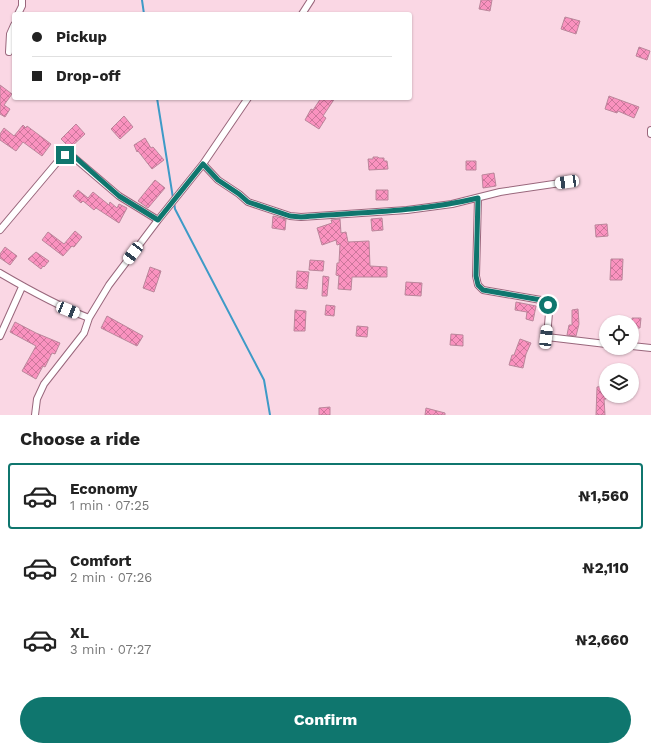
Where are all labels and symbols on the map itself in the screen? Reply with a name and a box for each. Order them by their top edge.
route end [56,146,74,164]
car [554,174,580,190]
car [121,240,145,266]
route start [539,296,557,314]
car [55,300,81,320]
car [539,324,553,350]

